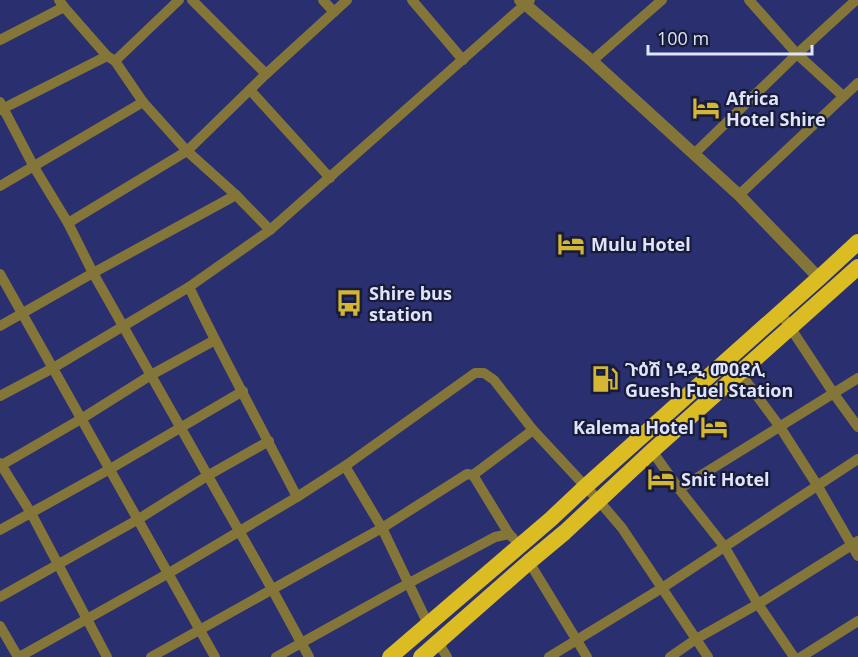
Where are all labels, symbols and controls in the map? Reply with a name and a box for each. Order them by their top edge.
scale bar [648,18,812,56]
text: 100 m [657,26,709,50]
place label: Africa Hotel Shire [726,86,826,131]
hotel icon: Africa Hotel Shire [691,93,721,123]
hotel icon: Mulu Hotel [556,229,586,259]
place label: Mulu Hotel [591,232,691,256]
place label: Shire bus station [369,281,452,326]
bus stop icon: Shire bus station [334,288,364,318]
place label: ጉዕሽ ነዳዲ መዐደሊ Guesh Fuel Station [625,357,793,402]
fuel station icon: ጉዕሽ ነዳዲ መዐደሊ Guesh Fuel Station [590,364,620,394]
hotel icon: Kalema Hotel [699,412,729,442]
place label: Kalema Hotel [573,415,694,439]
hotel icon: Snit Hotel [646,464,676,494]
place label: Snit Hotel [681,467,770,491]

